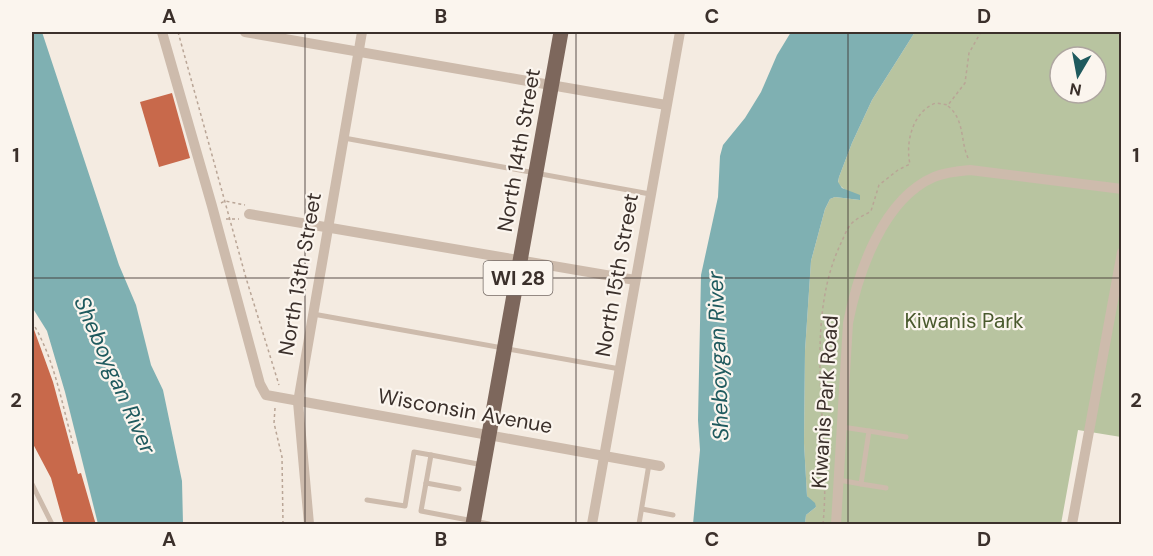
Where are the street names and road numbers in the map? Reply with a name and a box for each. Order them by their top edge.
street label: North 14th Street [491,66,547,234]
street label: North 13th Street [272,190,328,358]
street label: North 15th Street [589,191,645,359]
road number: WI 28 [484,261,552,295]
street label: Kiwanis Park Road [805,314,845,490]
street label: Wisconsin Avenue [375,382,555,440]

